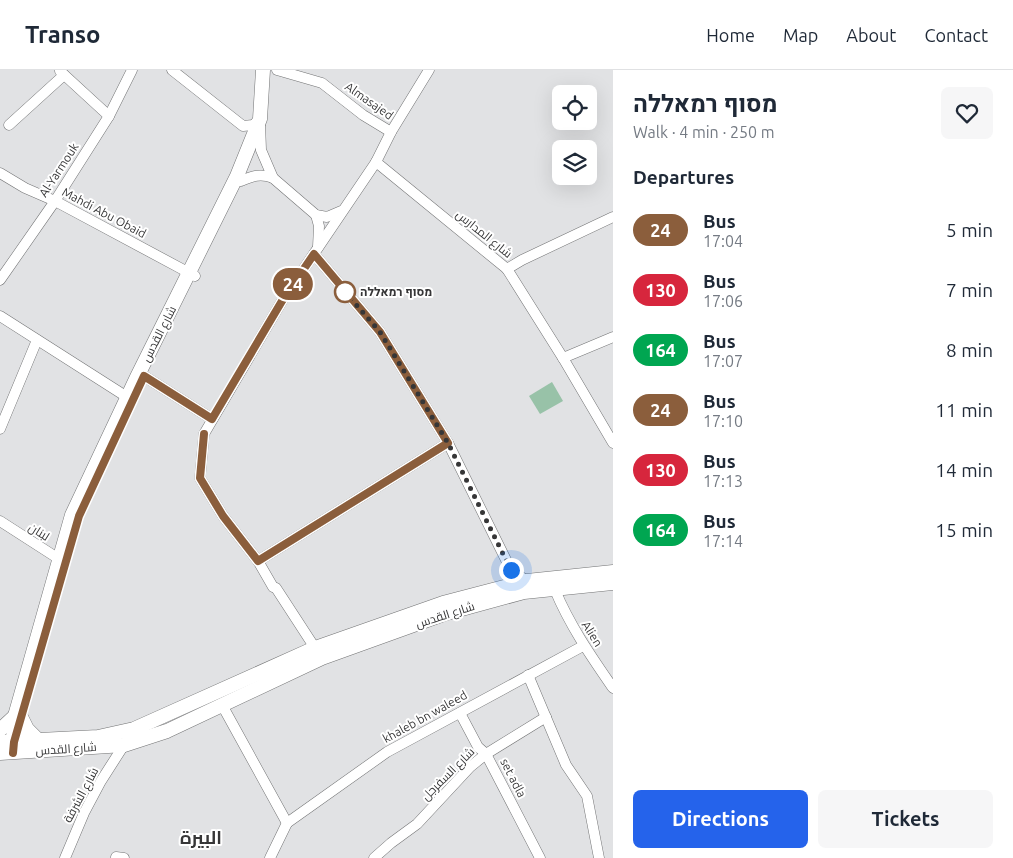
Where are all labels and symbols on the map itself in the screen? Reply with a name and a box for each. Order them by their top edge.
street label: Almasajed [343,79,396,122]
street label: Al-Yarmouk [36,140,81,199]
street label: Mahdi Abu Obaid [60,185,148,240]
street label: شارع المدارس [453,207,515,262]
line badge: 24 [270,268,316,300]
marker: מסוף רמאללה [334,281,356,303]
place label: מסוף רמאללה [360,285,432,298]
street label: شارع القدس [139,304,180,365]
street label: لبنان [26,520,52,544]
your location [499,558,524,583]
street label: شارع القدس [414,599,477,632]
street label: Alien [580,619,605,649]
street label: khaleb bn waleed [380,688,469,745]
street label: شارع القدس [35,740,97,759]
street label: شارع السفرجل [419,745,478,804]
street label: set adla [498,756,529,799]
street label: شارع الشرفة [61,765,102,825]
district label: البيرة [180,827,222,849]

